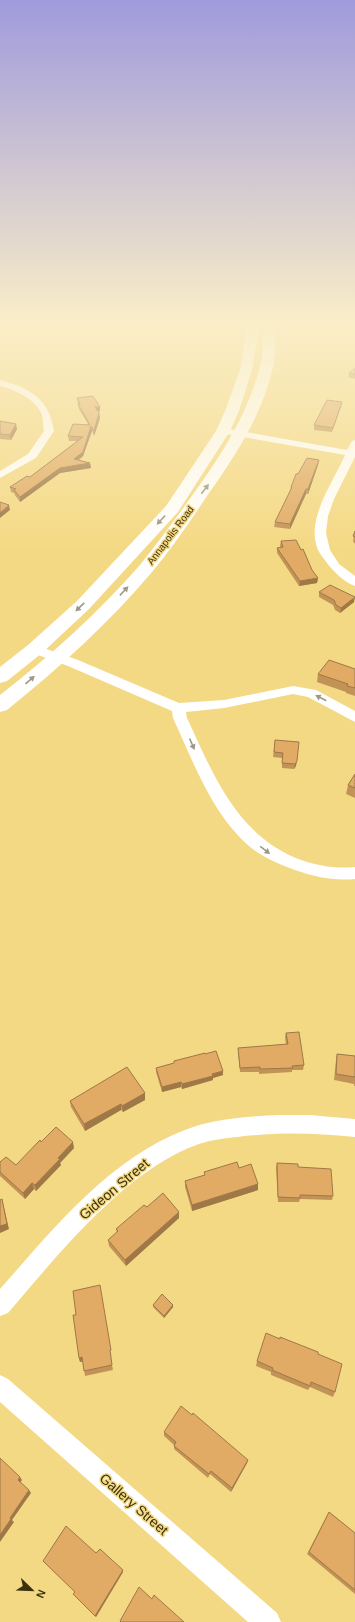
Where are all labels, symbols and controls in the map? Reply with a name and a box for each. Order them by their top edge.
one-way arrow [201,484,209,494]
street label: Annapolis Road [145,504,196,567]
one-way arrow [157,515,166,526]
one-way arrow [120,585,129,596]
one-way arrow [75,602,85,612]
one-way arrow [25,675,35,684]
one-way arrow [315,695,327,702]
one-way arrow [189,738,196,750]
one-way arrow [259,846,270,854]
street label: Gideon Street [76,1155,152,1223]
street label: Gallery Street [96,1470,172,1538]
north arrow [12,1570,52,1610]
text: N [34,1588,48,1600]

